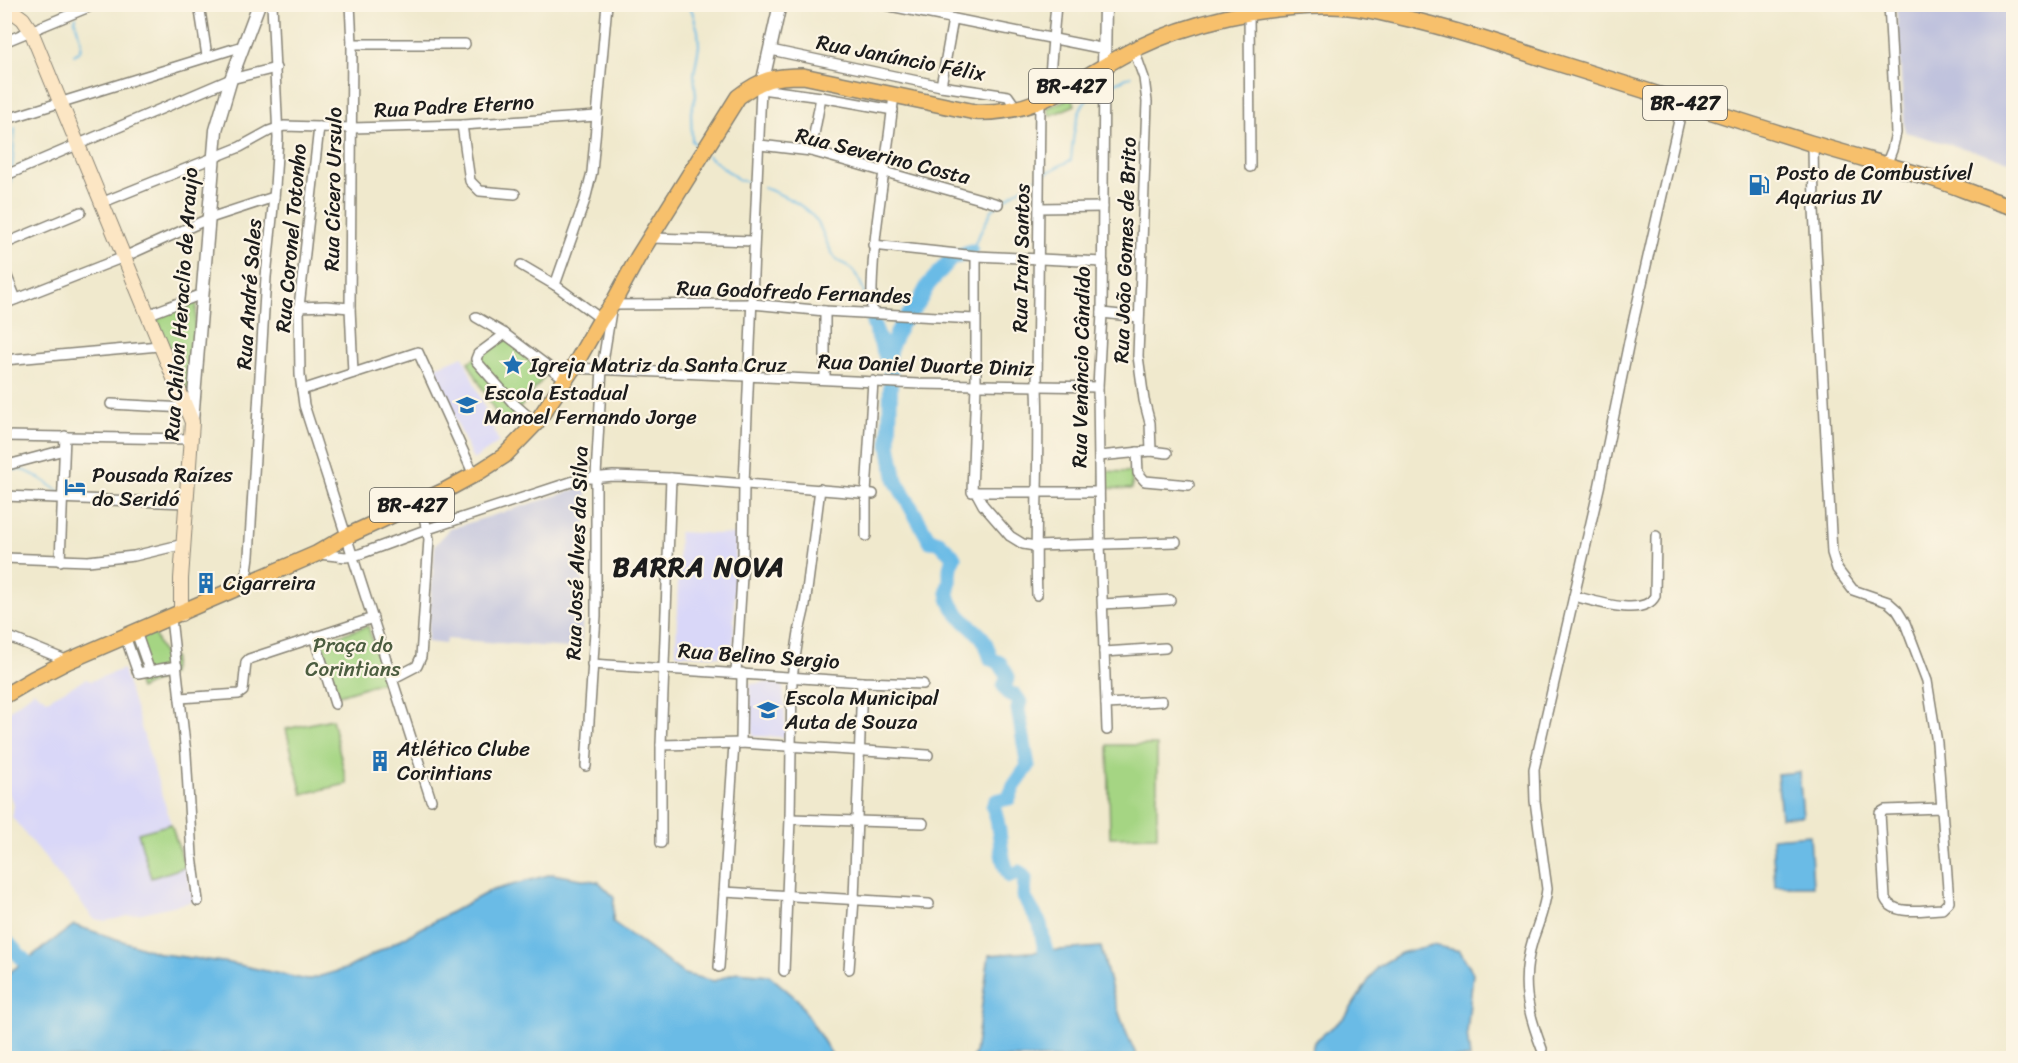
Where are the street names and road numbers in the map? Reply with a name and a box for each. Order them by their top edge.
street label: Rua Janúncio Félix [813,23,989,93]
road number: BR-427 [1029,69,1113,103]
street label: Rua Padre Eterno [373,83,535,129]
road number: BR-427 [1643,86,1727,120]
street label: Rua Cícero Ursulo [313,107,353,271]
street label: Rua Severino Costa [792,116,975,196]
street label: Rua João Gomes de Brito [1102,136,1148,364]
street label: Rua Coronel Totonho [264,142,318,334]
street label: Rua Chilon Heraclio de Araujo [152,166,210,442]
street label: Rua Iran Santos [1001,183,1041,333]
street label: Rua André Sales [225,217,273,371]
street label: Rua Venâncio Cândido [1060,265,1102,468]
street label: Rua Godofredo Fernandes [676,269,912,315]
street label: Rua Daniel Duarte Diniz [817,342,1035,388]
street label: Rua José Alves da Silva [554,445,600,661]
road number: BR-427 [370,488,454,522]
street label: Rua Belino Sergio [677,631,841,681]

